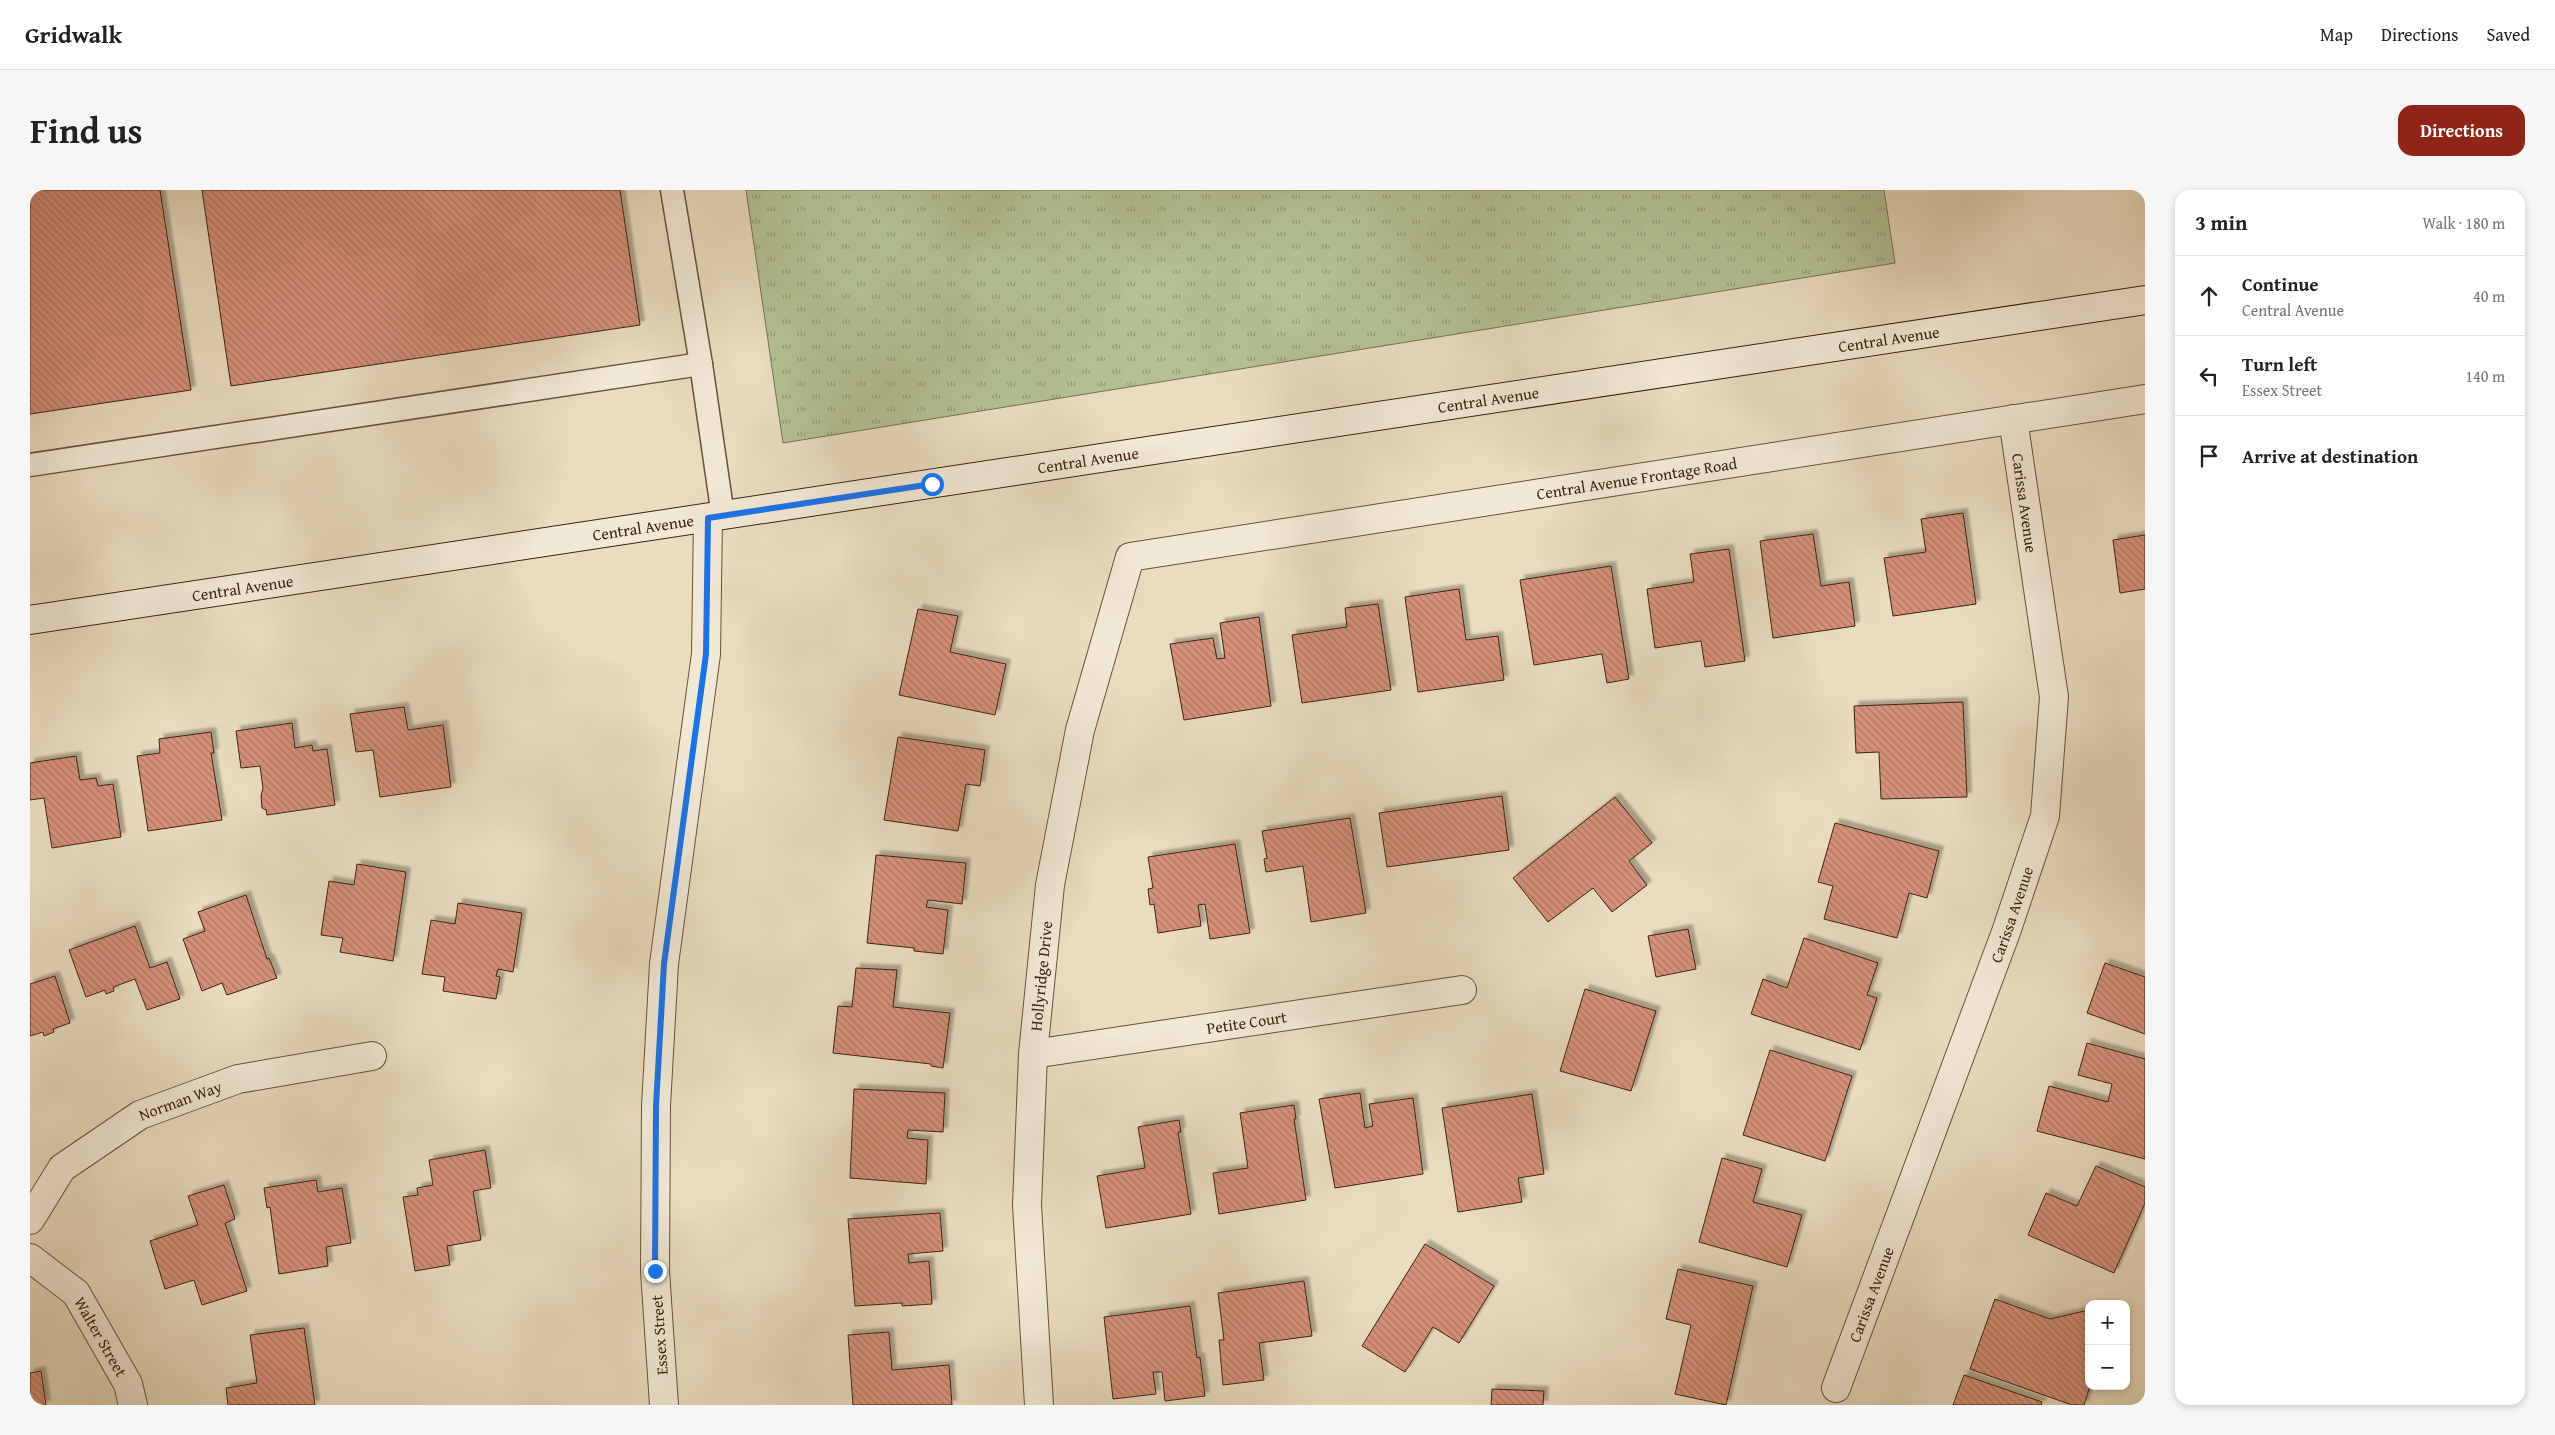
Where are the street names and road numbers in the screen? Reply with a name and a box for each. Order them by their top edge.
street label: Central Avenue [1837,319,1941,358]
street label: Central Avenue [1436,380,1541,419]
street label: Central Avenue [1036,440,1140,479]
street label: Central Avenue Frontage Road [1535,451,1739,506]
street label: Carissa Avenue [2006,452,2044,554]
street label: Central Avenue [591,508,695,547]
street label: Central Avenue [190,568,295,607]
street label: Carissa Avenue [1984,863,2039,966]
street label: Hollyridge Drive [1023,920,1058,1032]
street label: Petite Court [1205,1004,1289,1040]
street label: Norman Way [135,1074,225,1127]
street label: Carissa Avenue [1842,1243,1900,1346]
street label: Walter Street [68,1292,134,1381]
street label: Essex Street [644,1294,674,1376]

